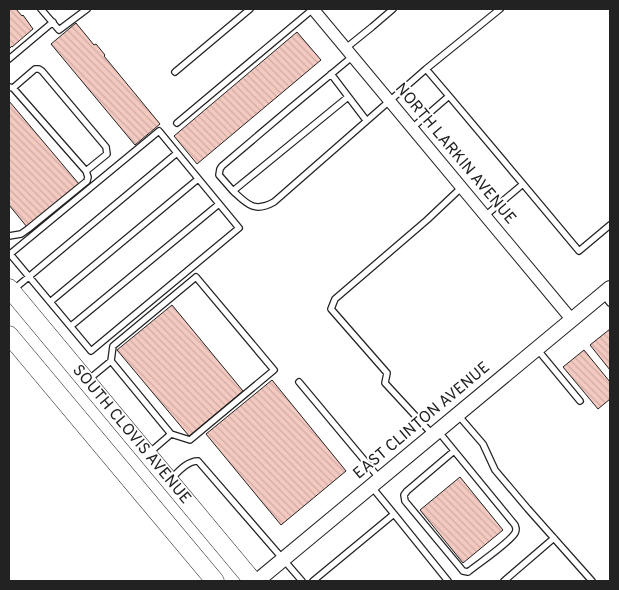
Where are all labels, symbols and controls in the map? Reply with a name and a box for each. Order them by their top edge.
street label: NORTH LARKIN AVENUE [390,79,520,229]
street label: EAST CLINTON AVENUE [350,358,494,484]
street label: SOUTH CLOVIS AVENUE [67,361,195,509]

